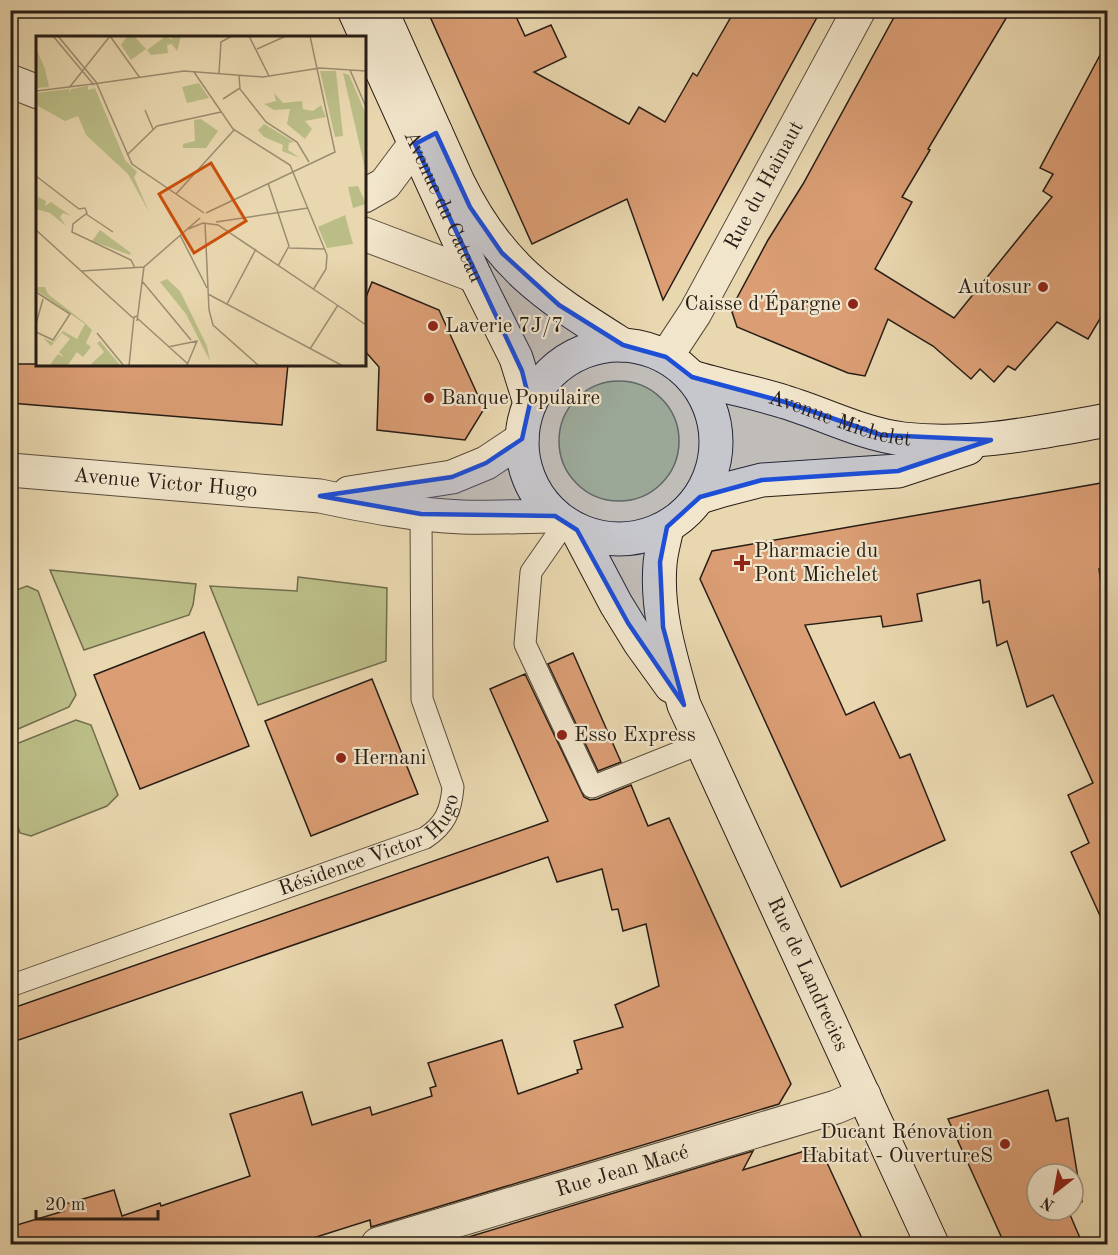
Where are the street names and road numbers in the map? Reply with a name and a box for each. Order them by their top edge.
street label: Rue du Hainaut [721,117,807,253]
street label: Avenue du Cateau [400,128,487,286]
street label: Avenue Michelet [766,387,912,450]
street label: Avenue Victor Hugo [73,465,258,501]
street label: Résidence Victor Hugo [276,792,463,900]
street label: Rue de Landrecies [763,894,852,1055]
street label: Rue Jean Macé [554,1141,691,1201]

